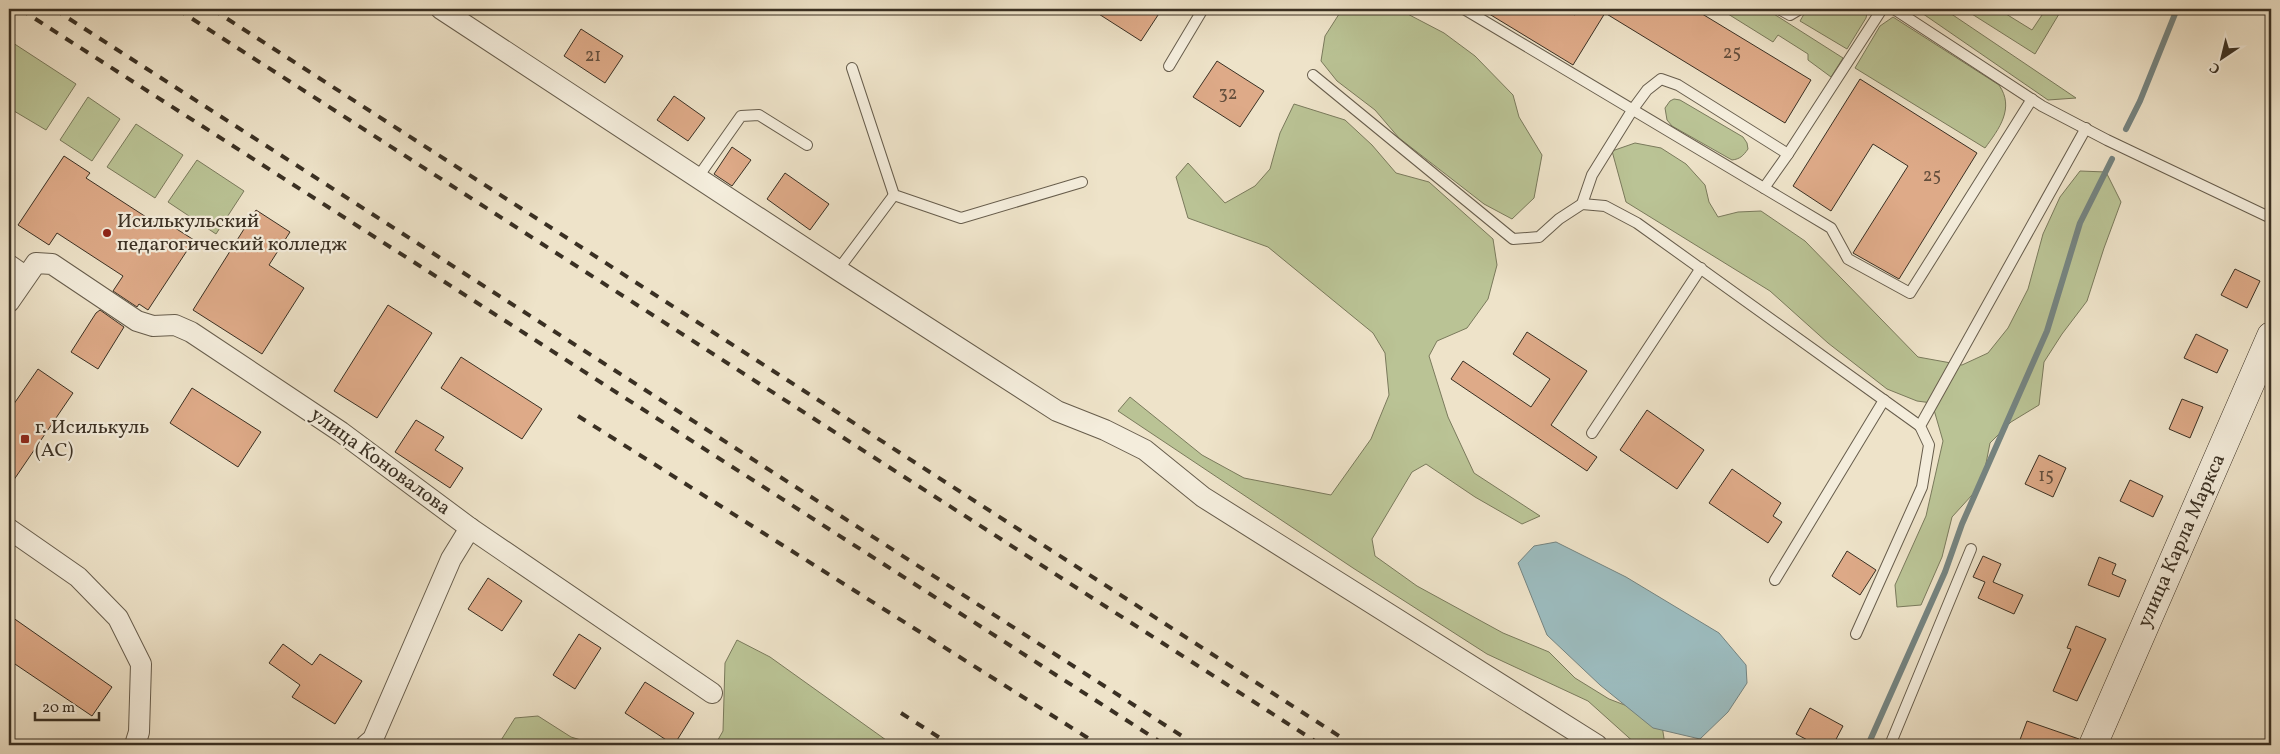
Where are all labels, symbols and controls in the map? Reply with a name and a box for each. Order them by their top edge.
north arrow [2198,32,2248,82]
house number: 25 [1723,41,1741,66]
house number: 21 [585,44,601,69]
text: С [2206,57,2225,78]
house number: 32 [1219,82,1237,107]
house number: 25 [1923,164,1941,189]
place label: Исилькульский педагогический колледж [117,208,347,259]
marker: Исилькульский педагогический колледж [101,227,113,239]
street label: улица Коновалова [304,401,456,523]
place label: г. Исилькуль (АС) [35,414,149,465]
marker: г. Исилькуль (АС) [19,433,31,445]
street label: улица Карла Маркса [2131,450,2233,632]
house number: 15 [2038,464,2054,489]
scale bar [35,689,99,721]
text: 20 m [42,698,75,719]

